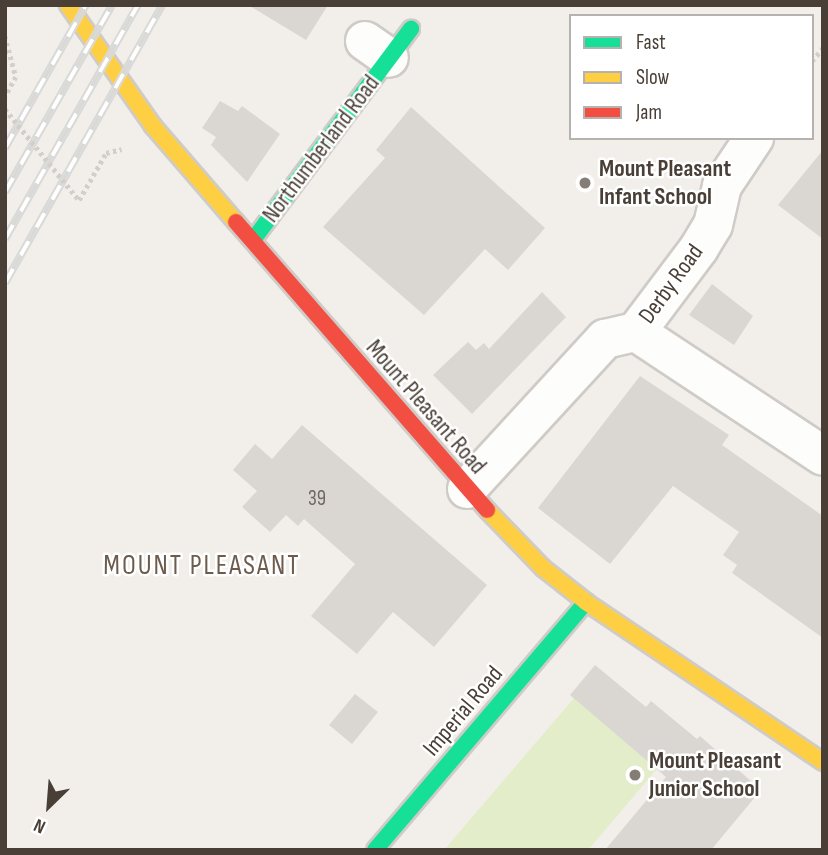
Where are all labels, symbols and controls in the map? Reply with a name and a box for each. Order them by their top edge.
legend [569,14,814,140]
text: Fast [636,30,666,55]
text: Slow [636,65,669,90]
street label: Northumberland Road [256,70,386,228]
text: Jam [636,100,662,125]
place label: Mount Pleasant Infant School [599,155,731,211]
marker: Mount Pleasant Infant School [577,175,593,191]
street label: Derby Road [633,239,709,329]
street label: Mount Pleasant Road [360,334,492,480]
house number: 39 [308,486,326,512]
district label: MOUNT PLEASANT [105,549,299,583]
street label: Imperial Road [417,660,509,762]
place label: Mount Pleasant Junior School [649,747,781,803]
marker: Mount Pleasant Junior School [627,767,643,783]
north arrow [14,771,84,841]
text: N [30,813,49,838]

